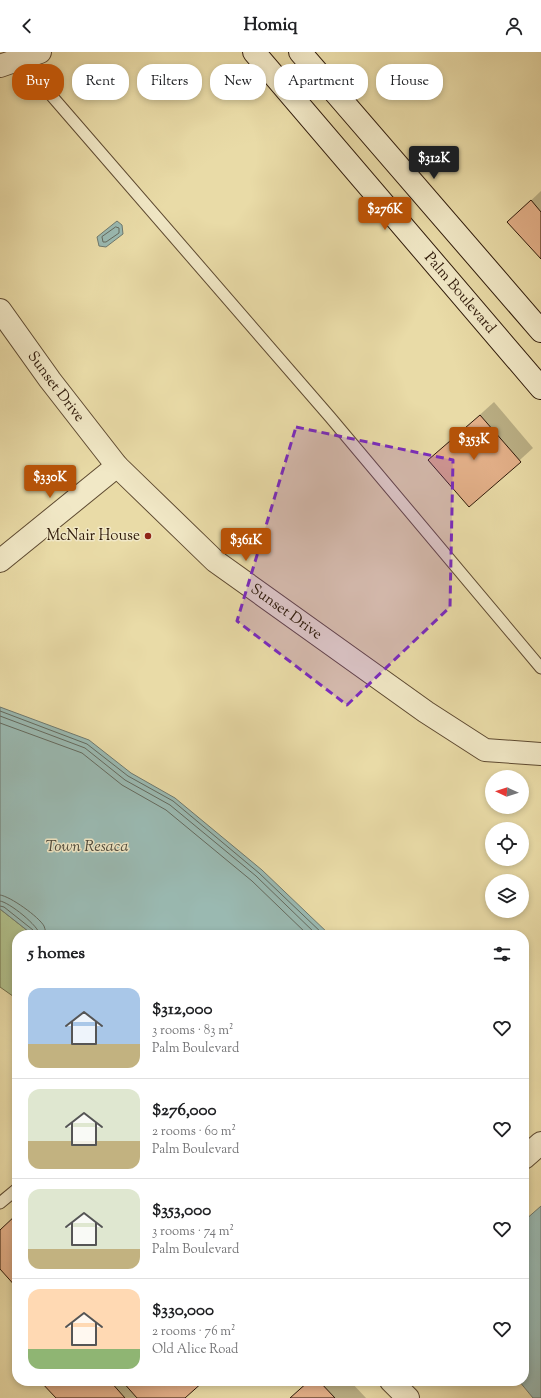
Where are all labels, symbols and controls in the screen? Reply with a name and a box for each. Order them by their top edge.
text: Homiq [243,13,298,39]
icon: back [16,15,38,37]
icon: person [503,15,525,37]
chip: Buy [12,64,64,100]
chip: Rent [72,64,129,100]
chip: Filters [137,64,202,100]
chip: New [210,64,266,100]
chip: Apartment [274,64,368,100]
chip: House [376,64,443,100]
pin: $312K [406,146,462,180]
text: $312K [418,150,450,168]
pin: $276K [357,197,413,231]
text: $276K [367,201,403,219]
street label: Palm Boulevard [419,248,501,339]
street label: Sunset Drive [22,347,90,427]
pin: $353K [446,427,502,461]
text: $353K [458,431,490,449]
pin: $330K [22,465,78,499]
text: $330K [33,469,67,487]
place label: McNair House [46,526,140,547]
pin: $361K [218,528,274,562]
marker: McNair House [143,531,153,541]
text: $361K [230,532,262,550]
street label: Sunset Drive [246,579,326,645]
north arrow [485,770,529,814]
map controls [485,770,529,918]
button: locate [485,822,529,866]
water label: Town Resaca [45,836,129,859]
button: layers [485,874,529,918]
text: 5 homes [28,942,85,966]
icon: filters [491,943,513,965]
text: $312,000 [152,998,212,1022]
icon: home [60,1004,108,1052]
icon: heart [491,1017,513,1039]
text: 3 rooms · 83 m² [152,1022,233,1040]
text: Palm Boulevard [152,1040,239,1058]
text: $276,000 [152,1099,216,1123]
icon: home [60,1105,108,1153]
icon: heart [491,1118,513,1140]
text: 2 rooms · 60 m² [152,1123,236,1141]
text: Palm Boulevard [152,1141,239,1159]
text: $353,000 [152,1199,211,1223]
icon: home [60,1205,108,1253]
icon: heart [491,1218,513,1240]
text: 3 rooms · 74 m² [152,1223,234,1241]
text: Palm Boulevard [152,1241,239,1259]
text: $330,000 [152,1299,214,1323]
icon: home [60,1305,108,1353]
icon: heart [491,1318,513,1340]
text: 2 rooms · 76 m² [152,1323,236,1341]
text: Old Alice Road [152,1341,238,1359]

